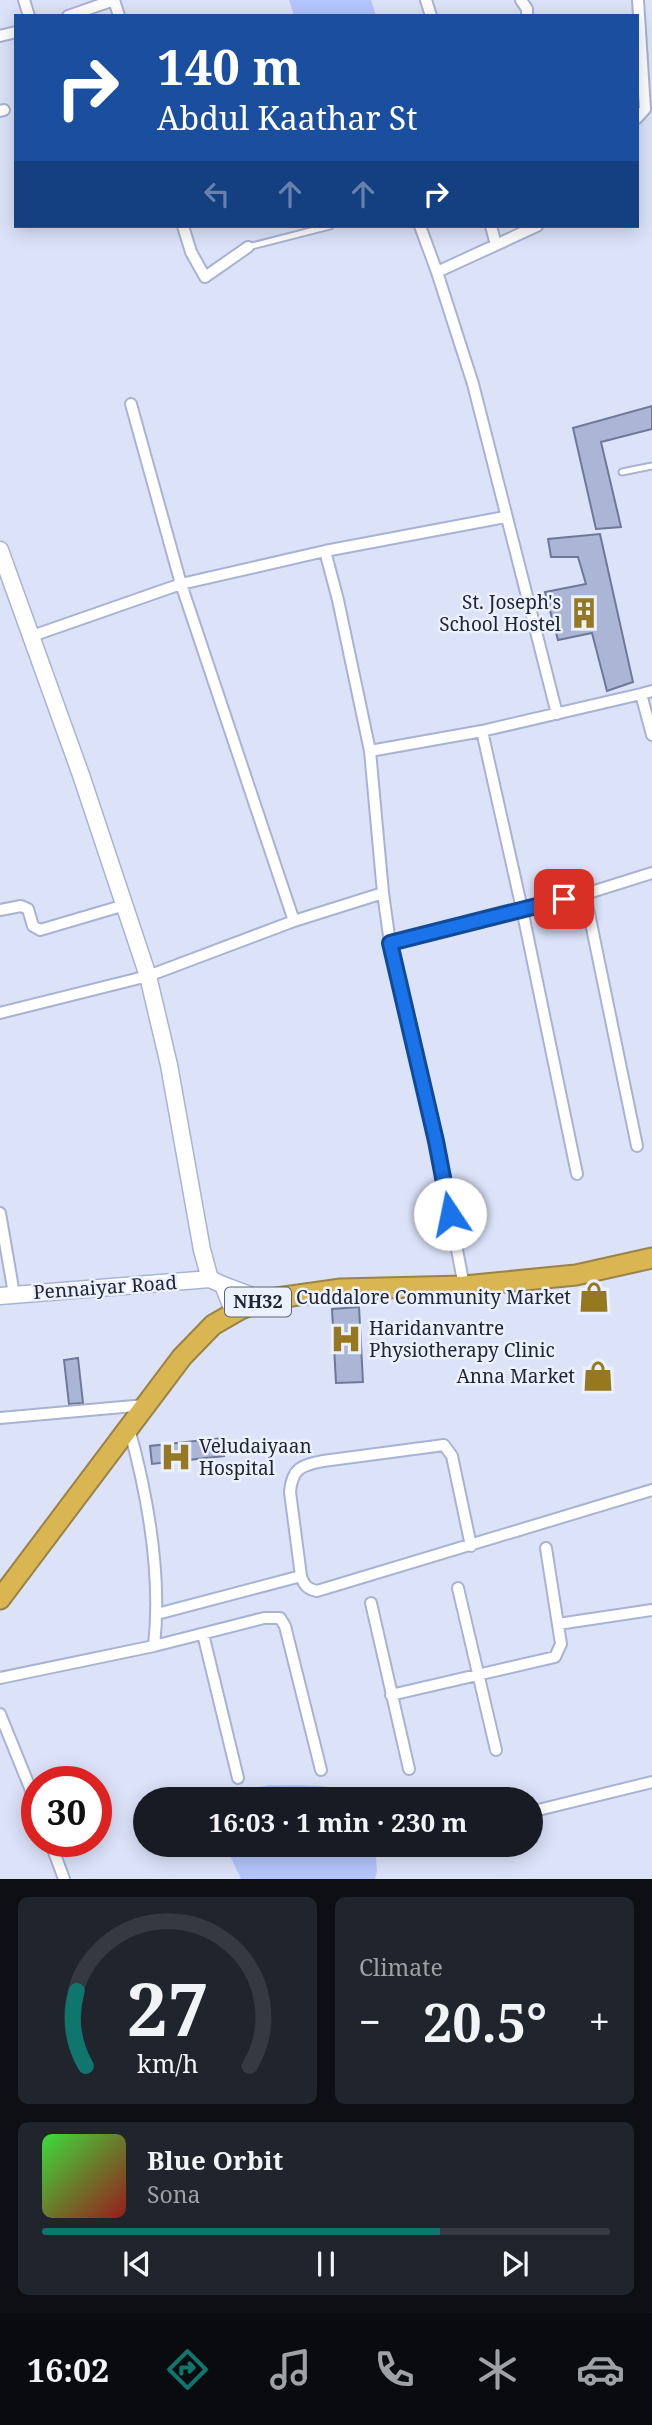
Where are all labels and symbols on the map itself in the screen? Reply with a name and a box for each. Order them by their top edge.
place label: St. Joseph's School Hostel [439,589,561,637]
building icon: St. Joseph's School Hostel [567,596,601,630]
pin [534,869,594,929]
position arrow [413,1177,487,1251]
street label: Pennaiyar Road [32,1269,178,1305]
shop icon: Cuddalore Community Market [577,1280,611,1314]
place label: Cuddalore Community Market [296,1284,571,1310]
road number: NH32 [225,1288,291,1316]
place label: Haridanvantre Physiotherapy Clinic [369,1315,555,1363]
hospital icon: Haridanvantre Physiotherapy Clinic [329,1322,363,1356]
shop icon: Anna Market [581,1359,615,1393]
place label: Anna Market [456,1363,575,1389]
place label: Veludaiyaan Hospital [199,1433,312,1481]
hospital icon: Veludaiyaan Hospital [159,1440,193,1474]
speed limit sign: 30 [21,1766,112,1857]

